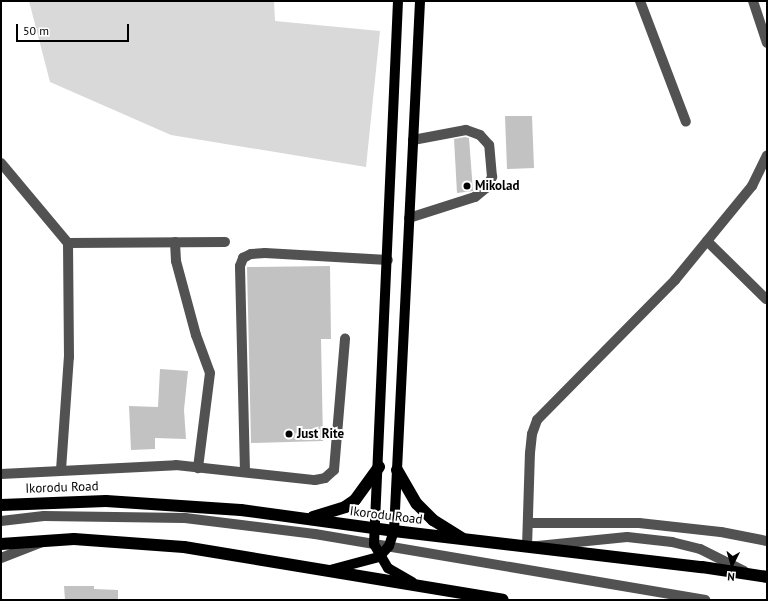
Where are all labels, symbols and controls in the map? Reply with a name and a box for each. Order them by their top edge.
scale bar [18,16,131,42]
text: 50 m [23,23,49,38]
place label: Mikolad [475,178,519,194]
marker: Mikolad [462,181,472,191]
place label: Just Rite [297,426,344,442]
marker: Just Rite [284,429,294,439]
street label: Ikorodu Road [25,479,99,497]
street label: Ikorodu Road [349,504,423,528]
north arrow [712,545,752,585]
text: N [727,570,735,584]

